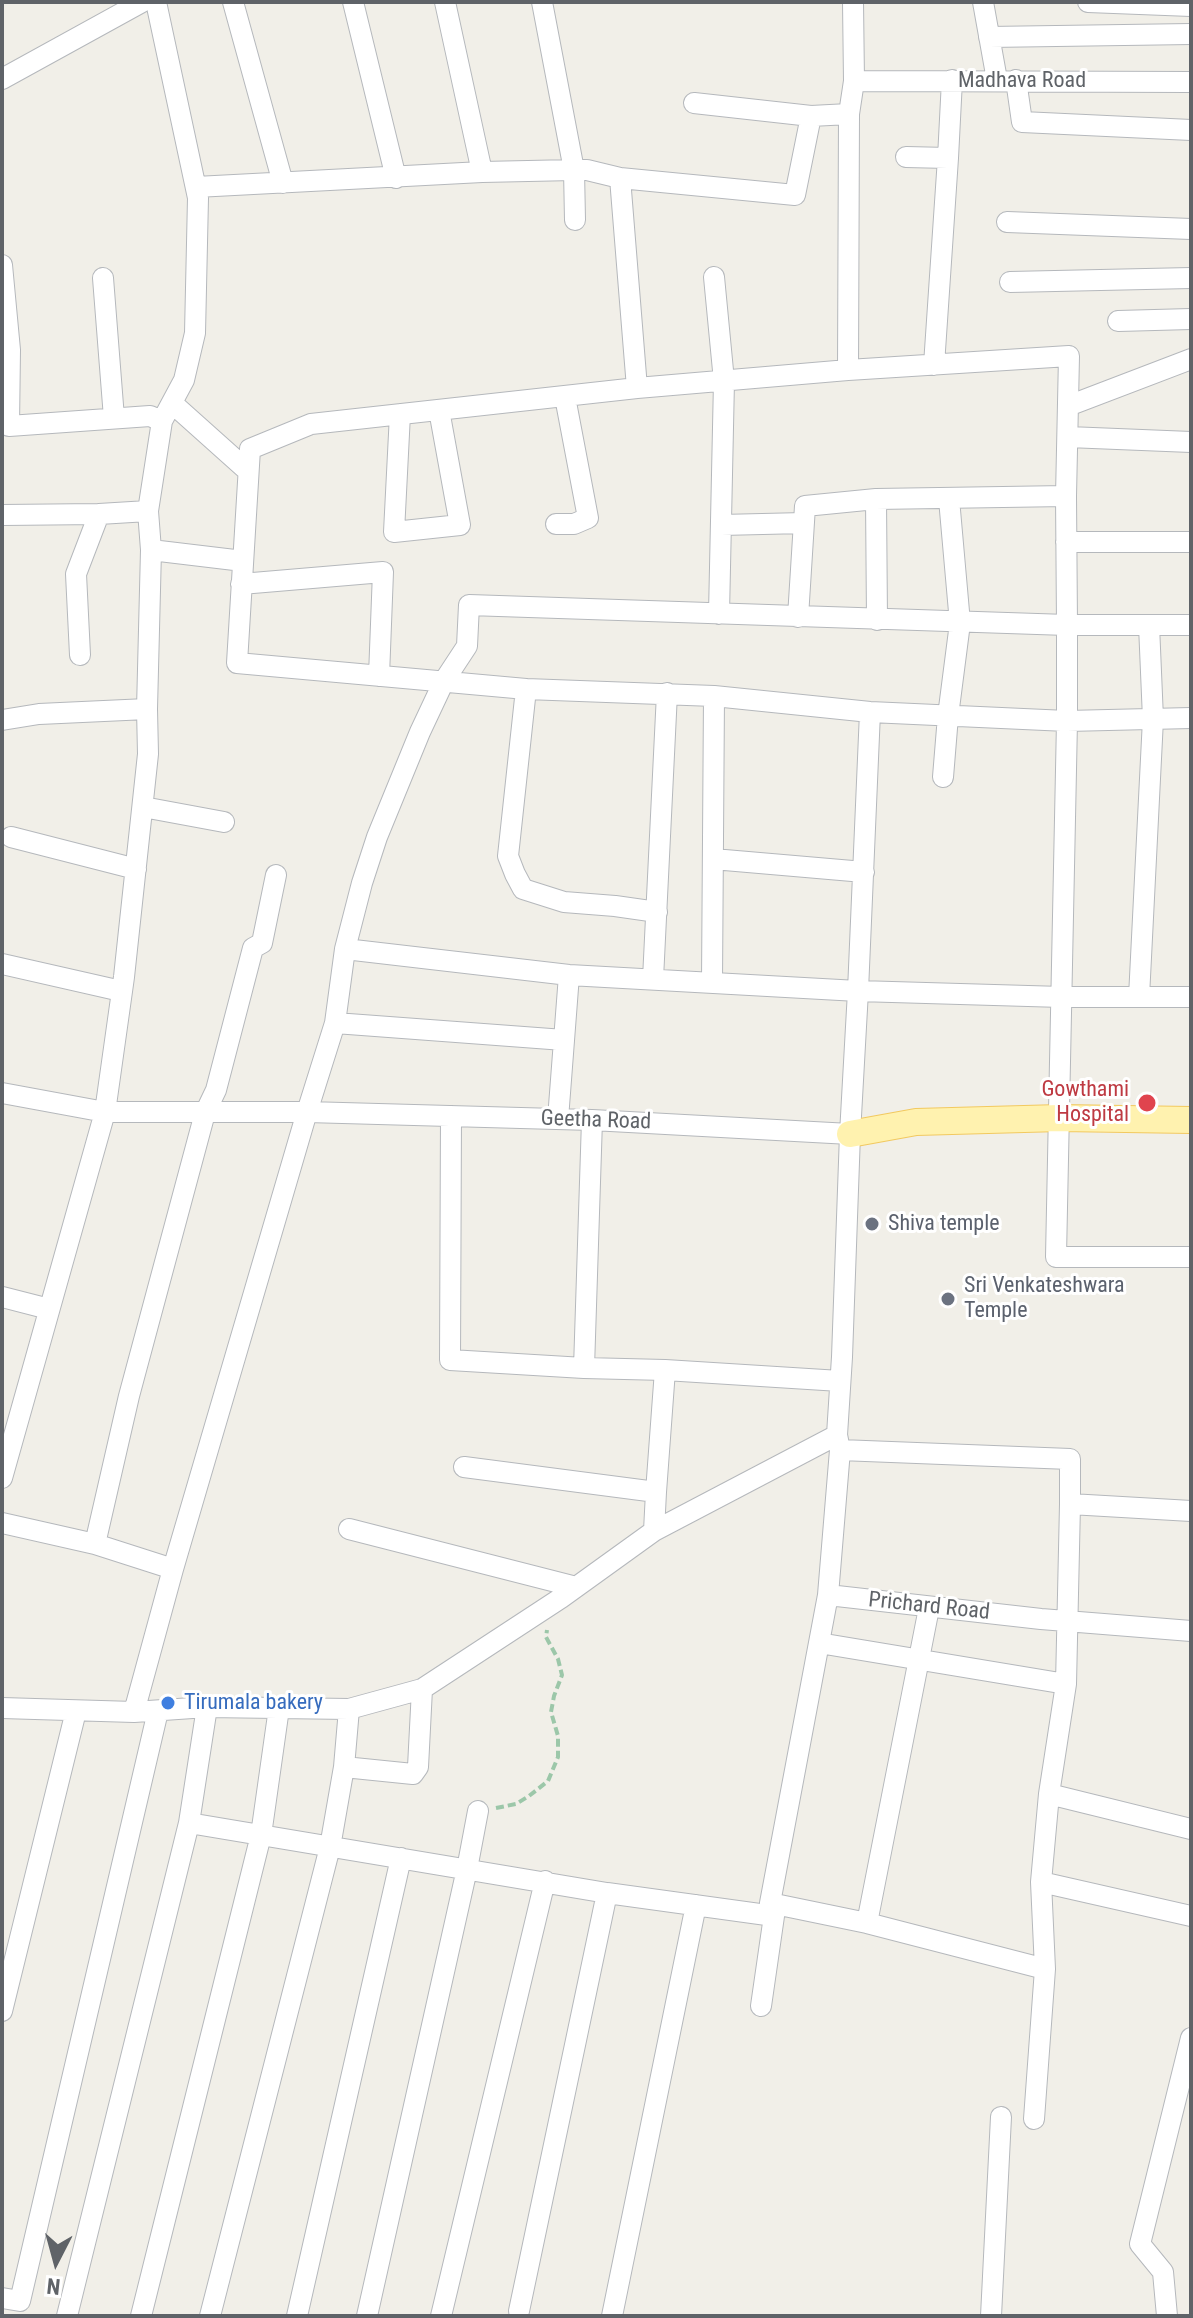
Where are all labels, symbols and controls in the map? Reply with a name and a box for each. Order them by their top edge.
street label: Madhava Road [958,68,1086,94]
place label: Gowthami Hospital [1041,1077,1129,1128]
marker: Gowthami Hospital [1136,1092,1158,1114]
street label: Geetha Road [540,1106,652,1136]
place label: Shiva temple [888,1211,1000,1237]
marker: Shiva temple [863,1215,881,1233]
place label: Sri Venkateshwara Temple [964,1273,1125,1324]
marker: Sri Venkateshwara Temple [939,1290,957,1308]
street label: Prichard Road [867,1588,991,1626]
place label: Tirumala bakery [184,1690,323,1716]
marker: Tirumala bakery [159,1694,177,1712]
north arrow [16,2222,96,2302]
text: N [45,2273,61,2300]

